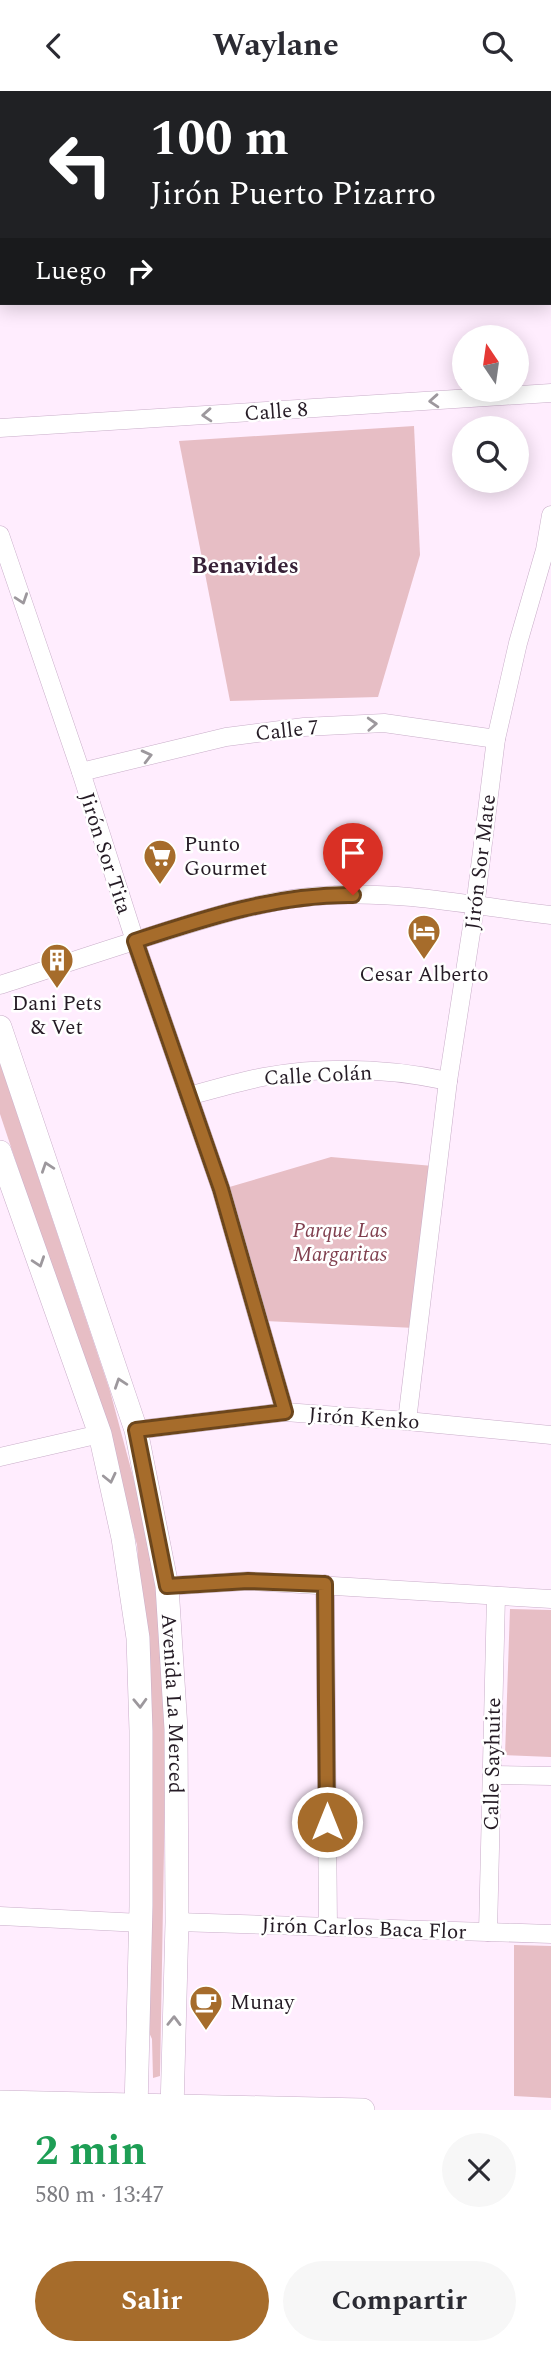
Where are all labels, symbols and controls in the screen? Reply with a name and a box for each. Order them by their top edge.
text: Waylane [212,21,339,70]
icon: back [35,27,73,65]
icon: search [478,27,516,65]
text: 100 m [150,102,289,177]
icon: left [35,119,126,210]
text: Jirón Puerto Pizarro [150,170,436,219]
text: Luego [35,251,107,291]
icon: right [121,252,159,290]
north arrow [452,325,528,403]
map controls [452,325,529,493]
one-way arrow [428,393,439,408]
street label: Calle 8 [243,394,309,430]
one-way arrow [201,408,212,423]
button: search [452,416,529,493]
district label: Benavides [191,549,299,584]
one-way arrow [14,593,28,605]
street label: Calle 7 [254,712,320,750]
one-way arrow [366,717,377,732]
one-way arrow [141,750,153,764]
street label: Jirón Sor Tita [70,788,140,919]
street label: Jirón Sor Mate [457,793,505,932]
pin [323,823,383,895]
place label: Punto Gourmet [184,829,267,885]
icon: arrive [334,834,372,872]
supermarket icon: Punto Gourmet [141,837,179,886]
hotel icon: Cesar Alberto [405,912,443,961]
building icon: Dani Pets & Vet [38,941,76,990]
place label: Cesar Alberto [359,959,489,991]
place label: Dani Pets & Vet [12,988,102,1044]
street label: Calle Colán [263,1057,373,1095]
one-way arrow [41,1162,55,1174]
park label: Parque Las Margaritas [292,1215,388,1271]
one-way arrow [31,1256,45,1268]
one-way arrow [114,1377,128,1390]
street label: Jirón Kenko [307,1399,421,1439]
one-way arrow [101,1472,116,1484]
street label: Avenida La Merced [152,1612,191,1794]
street label: Calle Sayhuite [476,1697,510,1831]
one-way arrow [132,1698,148,1709]
position arrow [290,1785,364,1859]
street label: Jirón Carlos Baca Flor [261,1909,467,1949]
cafe icon: Munay [187,1983,225,2032]
place label: Munay [230,1987,295,2019]
one-way arrow [167,2015,182,2026]
text: 2 min [35,2120,147,2183]
button: close [442,2133,516,2207]
text: 580 m · 13:47 [35,2178,164,2213]
button: Salir [35,2261,269,2341]
button: Compartir [283,2261,516,2341]

